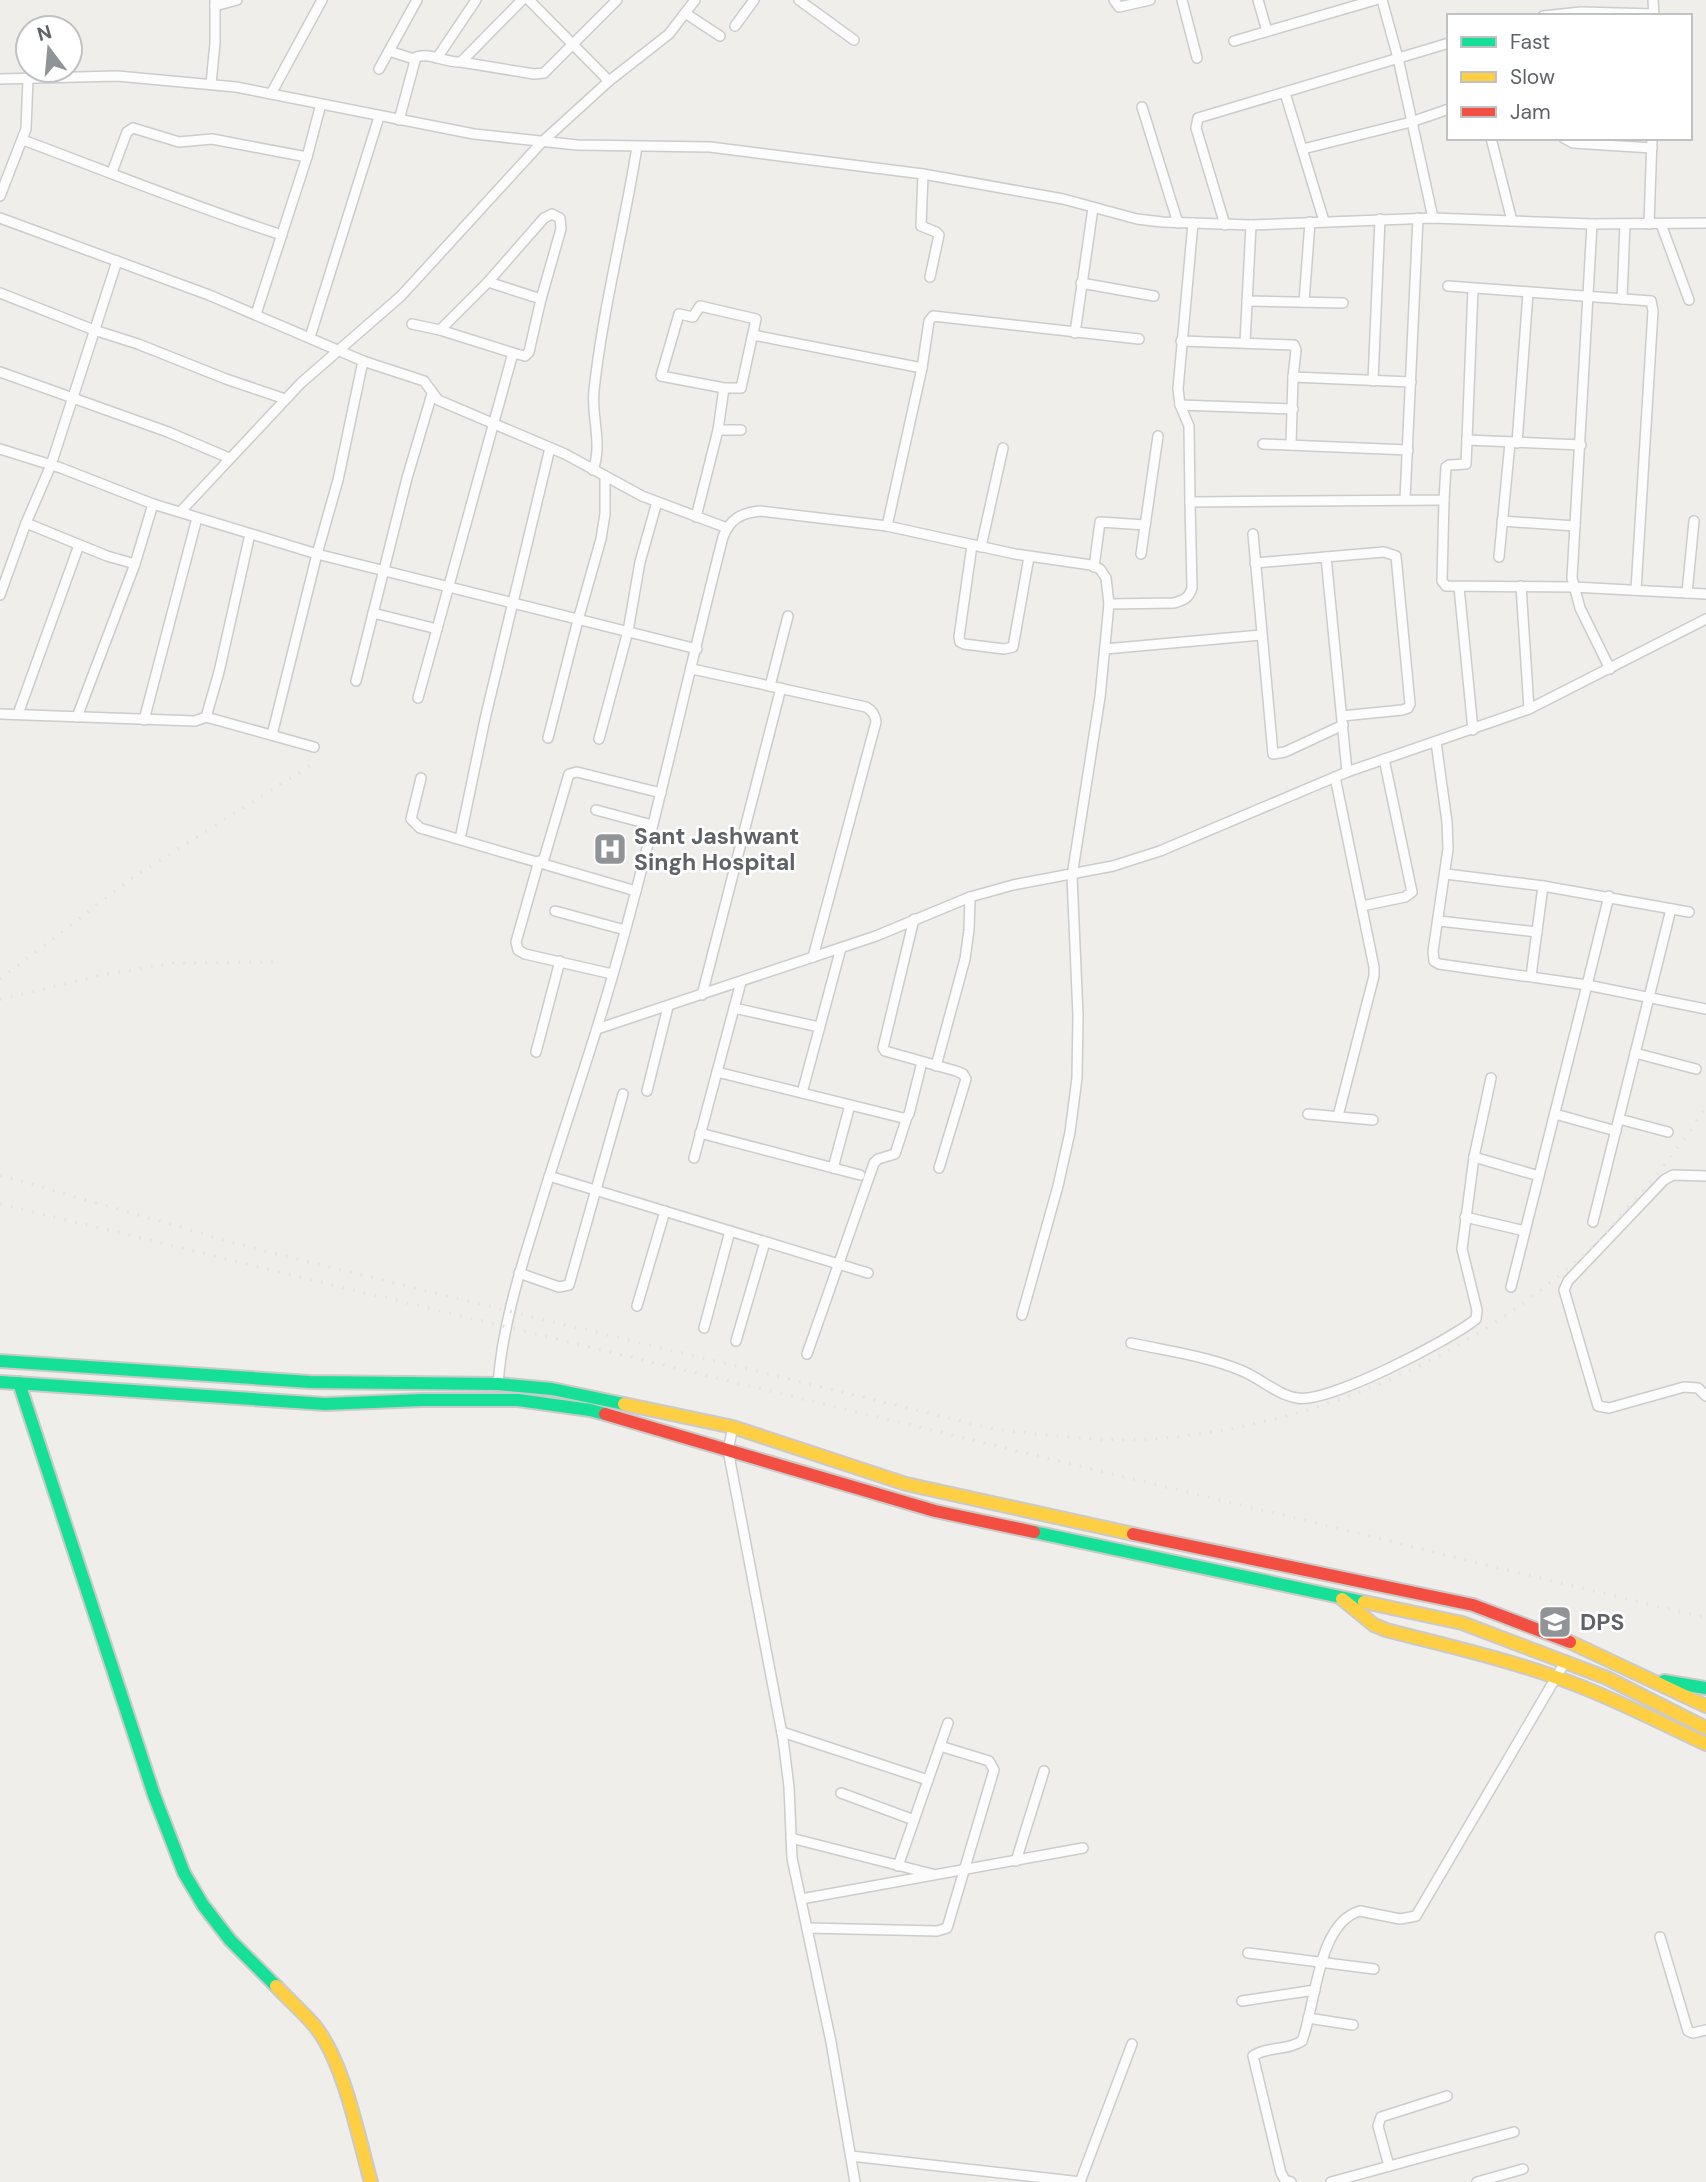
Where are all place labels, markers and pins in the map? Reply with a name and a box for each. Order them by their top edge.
place label: Sant Jashwant Singh Hospital [634,821,799,877]
hospital icon: Sant Jashwant Singh Hospital [591,830,629,868]
school or university icon: DPS [1536,1603,1574,1641]
place label: DPS [1580,1607,1624,1637]

